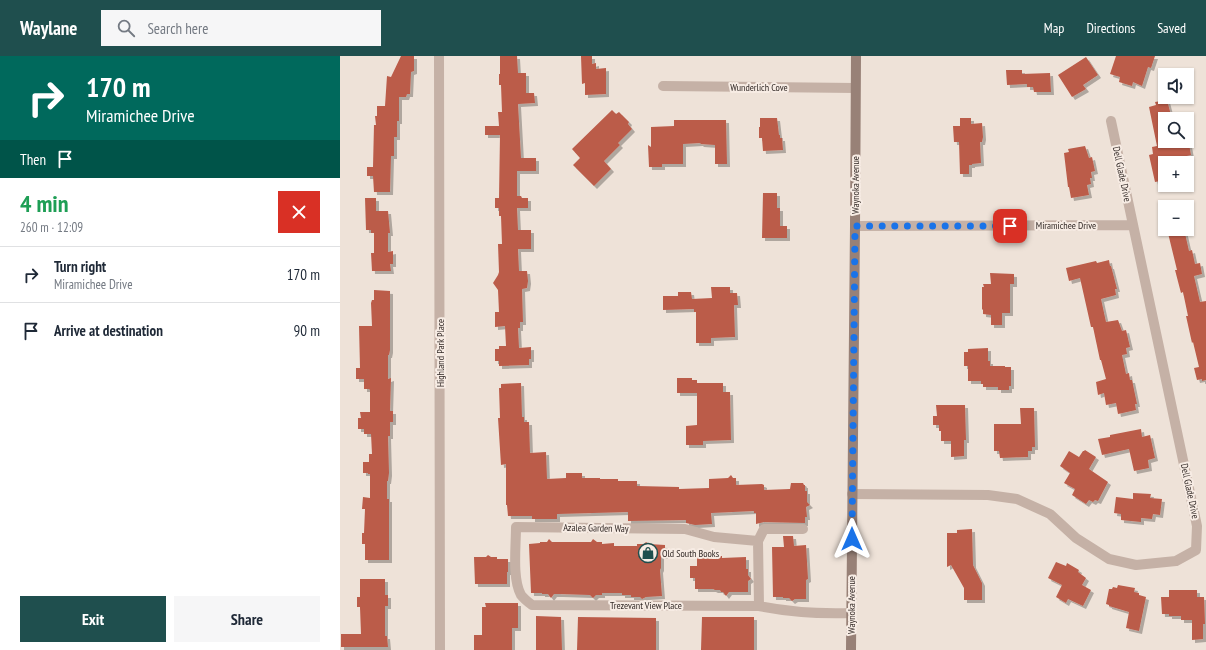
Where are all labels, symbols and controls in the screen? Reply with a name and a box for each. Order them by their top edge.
search box [101,10,381,46]
text: Waylane [20,16,77,40]
icon: search [115,17,137,39]
text: Search here [147,19,208,38]
text: Map [1044,19,1064,37]
text: Directions [1086,19,1135,37]
text: Saved [1157,19,1186,37]
text: 170 m [86,68,150,105]
map controls [1158,68,1194,236]
button: sound [1158,68,1194,104]
icon: right [20,72,72,124]
street label: Wunderlich Cove [730,81,788,94]
text: Miramichee Drive [86,104,195,127]
button: search [1158,112,1194,148]
street label: Dell Glade Drive [1110,145,1134,203]
icon: arrive [54,148,76,170]
text: Then [20,150,46,169]
street label: Waynoka Avenue [849,156,862,214]
button: + [1158,156,1194,192]
text: 4 min [20,188,68,219]
button: close [278,191,320,233]
button: − [1158,200,1194,236]
pin [993,209,1027,243]
icon: arrive [999,215,1021,237]
text: 260 m · 12:09 [20,219,83,236]
street label: Miramichee Drive [1036,219,1096,232]
text: Turn right [54,257,106,276]
icon: right [20,264,42,286]
text: 170 m [287,265,320,284]
text: Miramichee Drive [54,276,133,293]
street label: Highland Park Place [434,319,447,387]
icon: arrive [20,320,42,342]
text: Arrive at destination [54,321,163,340]
text: 90 m [294,321,320,340]
street label: Dell Glade Drive [1178,462,1202,520]
position arrow [831,518,873,560]
street label: Azalea Garden Way [563,521,629,535]
shop icon: Old South Books [637,542,659,564]
place label: Old South Books [662,547,720,560]
street label: Waynoka Avenue [845,576,858,634]
button: Exit [20,596,166,642]
button: Share [174,596,320,642]
street label: Trezevant View Place [610,599,682,612]

